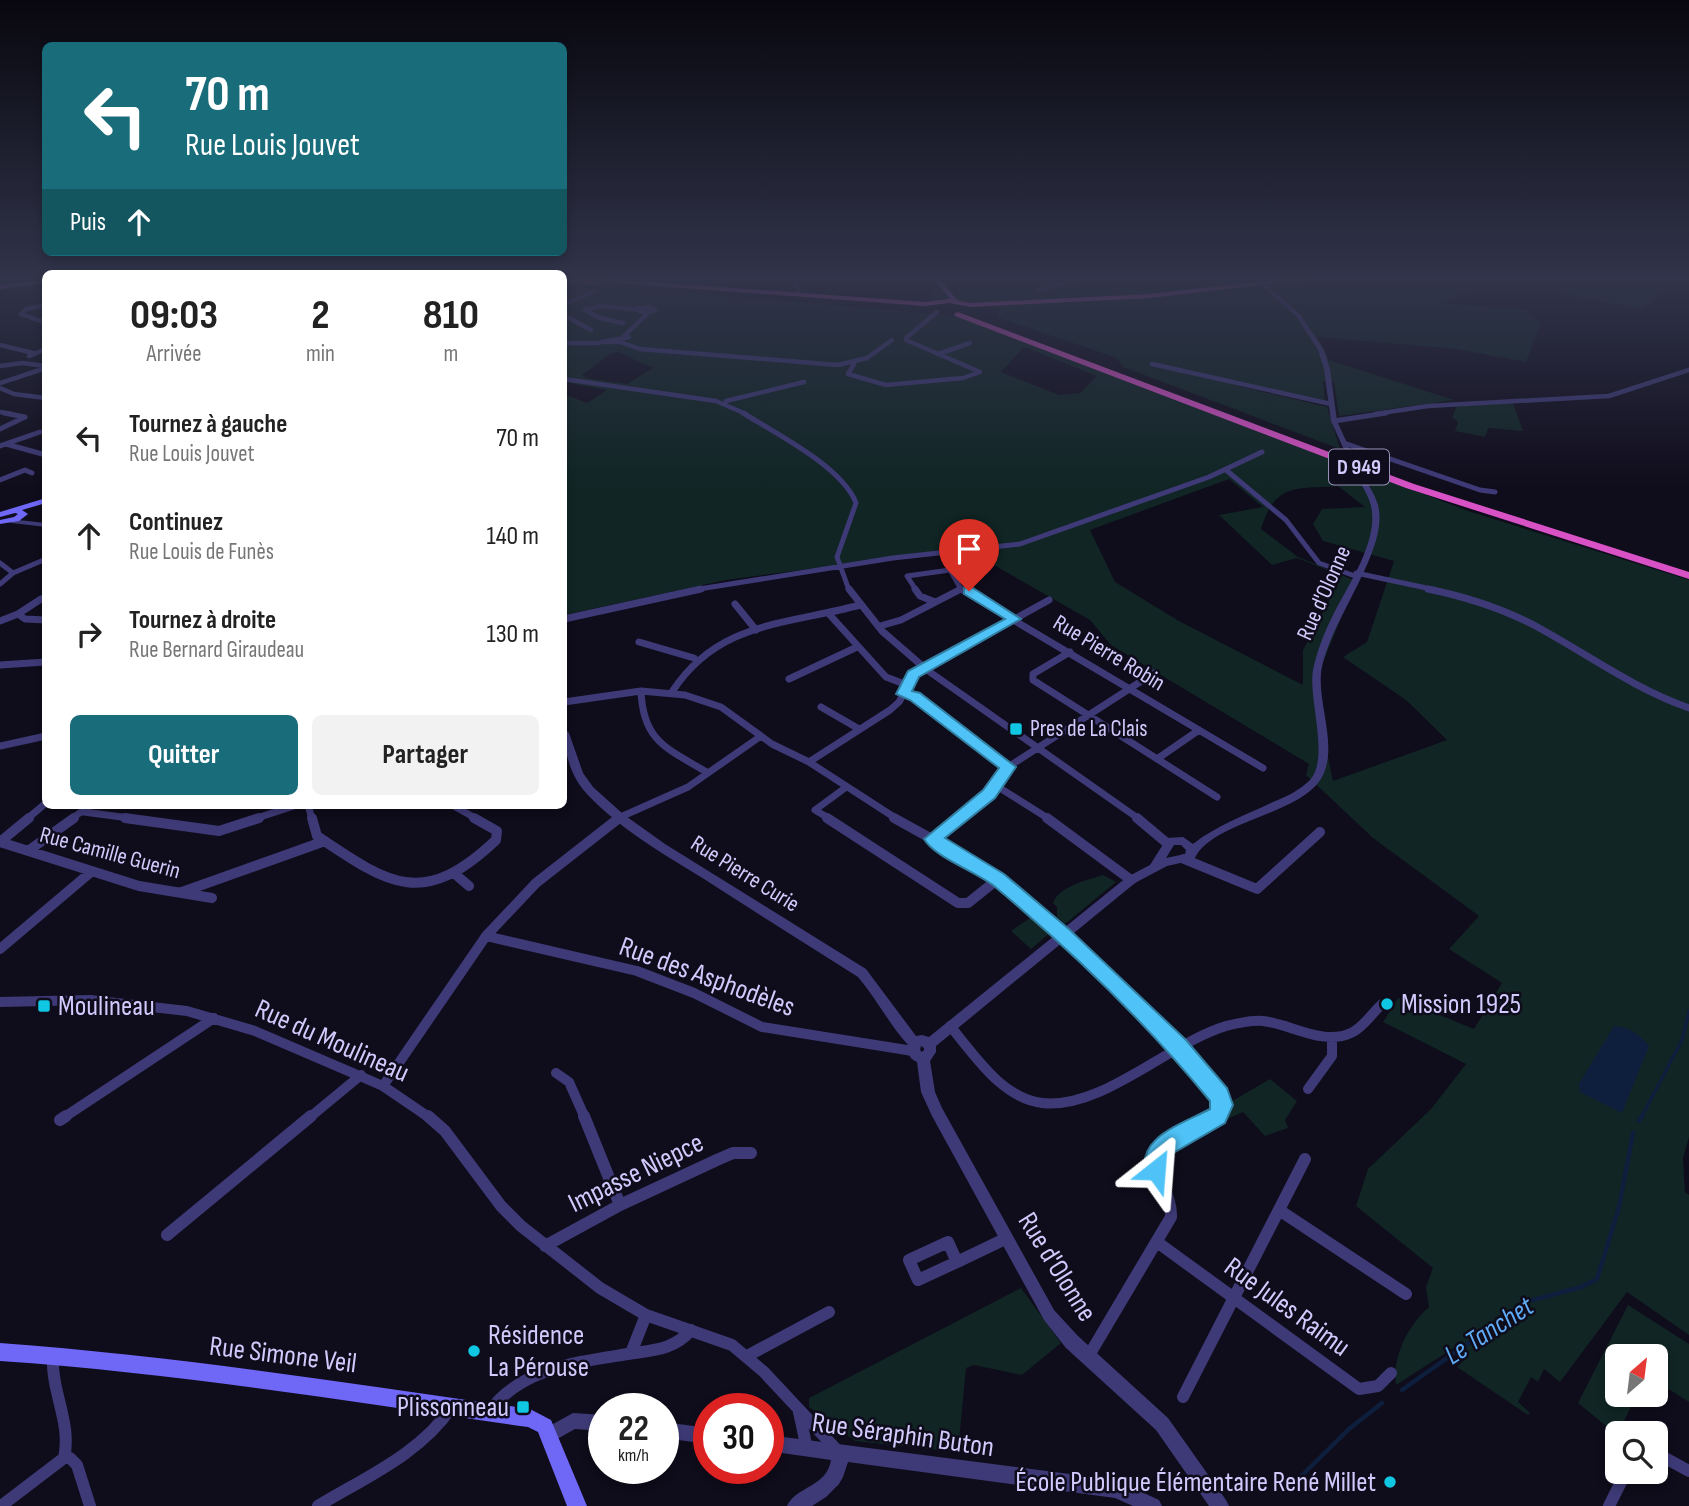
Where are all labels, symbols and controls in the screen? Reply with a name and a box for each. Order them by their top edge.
text: 70 m [185,66,270,125]
icon: left [70,70,161,161]
text: Rue Louis Jouvet [185,126,360,165]
icon: ahead [120,203,158,241]
text: Puis [70,207,106,238]
text: 09:03 [130,290,218,341]
text: 2 [311,290,330,341]
text: 810 [423,290,479,341]
text: Arrivée [146,340,201,368]
text: min [306,340,335,368]
text: m [444,340,458,368]
text: Tournez à gauche [129,409,287,440]
icon: left [70,419,108,457]
text: 70 m [496,423,539,454]
text: Rue Louis Jouvet [129,440,255,468]
road number: D 949 [1329,449,1389,484]
text: Continuez [129,507,223,538]
icon: ahead [70,517,108,555]
pin [939,519,999,591]
text: 140 m [487,521,539,552]
icon: arrive [950,530,988,568]
text: Rue Louis de Funès [129,538,274,566]
street label: Rue d'Olonne [1291,541,1357,645]
text: Tournez à droite [129,605,276,636]
street label: Rue Pierre Robin [1048,609,1170,697]
icon: right [70,615,108,653]
text: 130 m [487,619,539,650]
text: Rue Bernard Giraudeau [129,636,304,664]
button: Quitter [70,715,298,795]
button: Partager [312,715,539,795]
place label: Pres de La Clais [1030,715,1147,743]
marker: Pres de La Clais [1008,721,1024,737]
street label: Rue Camille Guerin [37,821,183,885]
street label: Rue Pierre Curie [685,830,805,918]
street label: Rue des Asphodèles [615,930,799,1024]
place label: Mission 1925 [1401,988,1521,1021]
place label: Moulineau [58,990,155,1023]
street label: Rue du Moulineau [250,992,414,1090]
marker: Mission 1925 [1379,996,1395,1012]
marker: Moulineau [36,998,52,1014]
street label: Impasse Niepce [563,1126,709,1220]
position arrow [1119,1133,1193,1207]
street label: Rue d'Olonne [1011,1206,1103,1328]
street label: Rue Jules Raimu [1218,1250,1356,1364]
water label: Le Tanchet [1438,1290,1540,1372]
place label: Résidence La Pérouse [488,1319,589,1384]
street label: Rue Simone Veil [207,1330,359,1380]
marker: Résidence La Pérouse [466,1343,482,1359]
north arrow [1605,1344,1668,1407]
map controls [1605,1344,1668,1484]
place label: Plissonneau [397,1391,509,1424]
speed limit sign: 30 [693,1393,784,1484]
marker: Plissonneau [515,1399,531,1415]
street label: Rue Séraphin Buton [810,1406,996,1464]
text: 22 [618,1408,649,1451]
button: search [1605,1421,1668,1484]
text: km/h [618,1445,649,1466]
place label: École Publique Élémentaire René Millet [1015,1466,1376,1499]
marker: École Publique Élémentaire René Millet [1382,1474,1398,1490]

